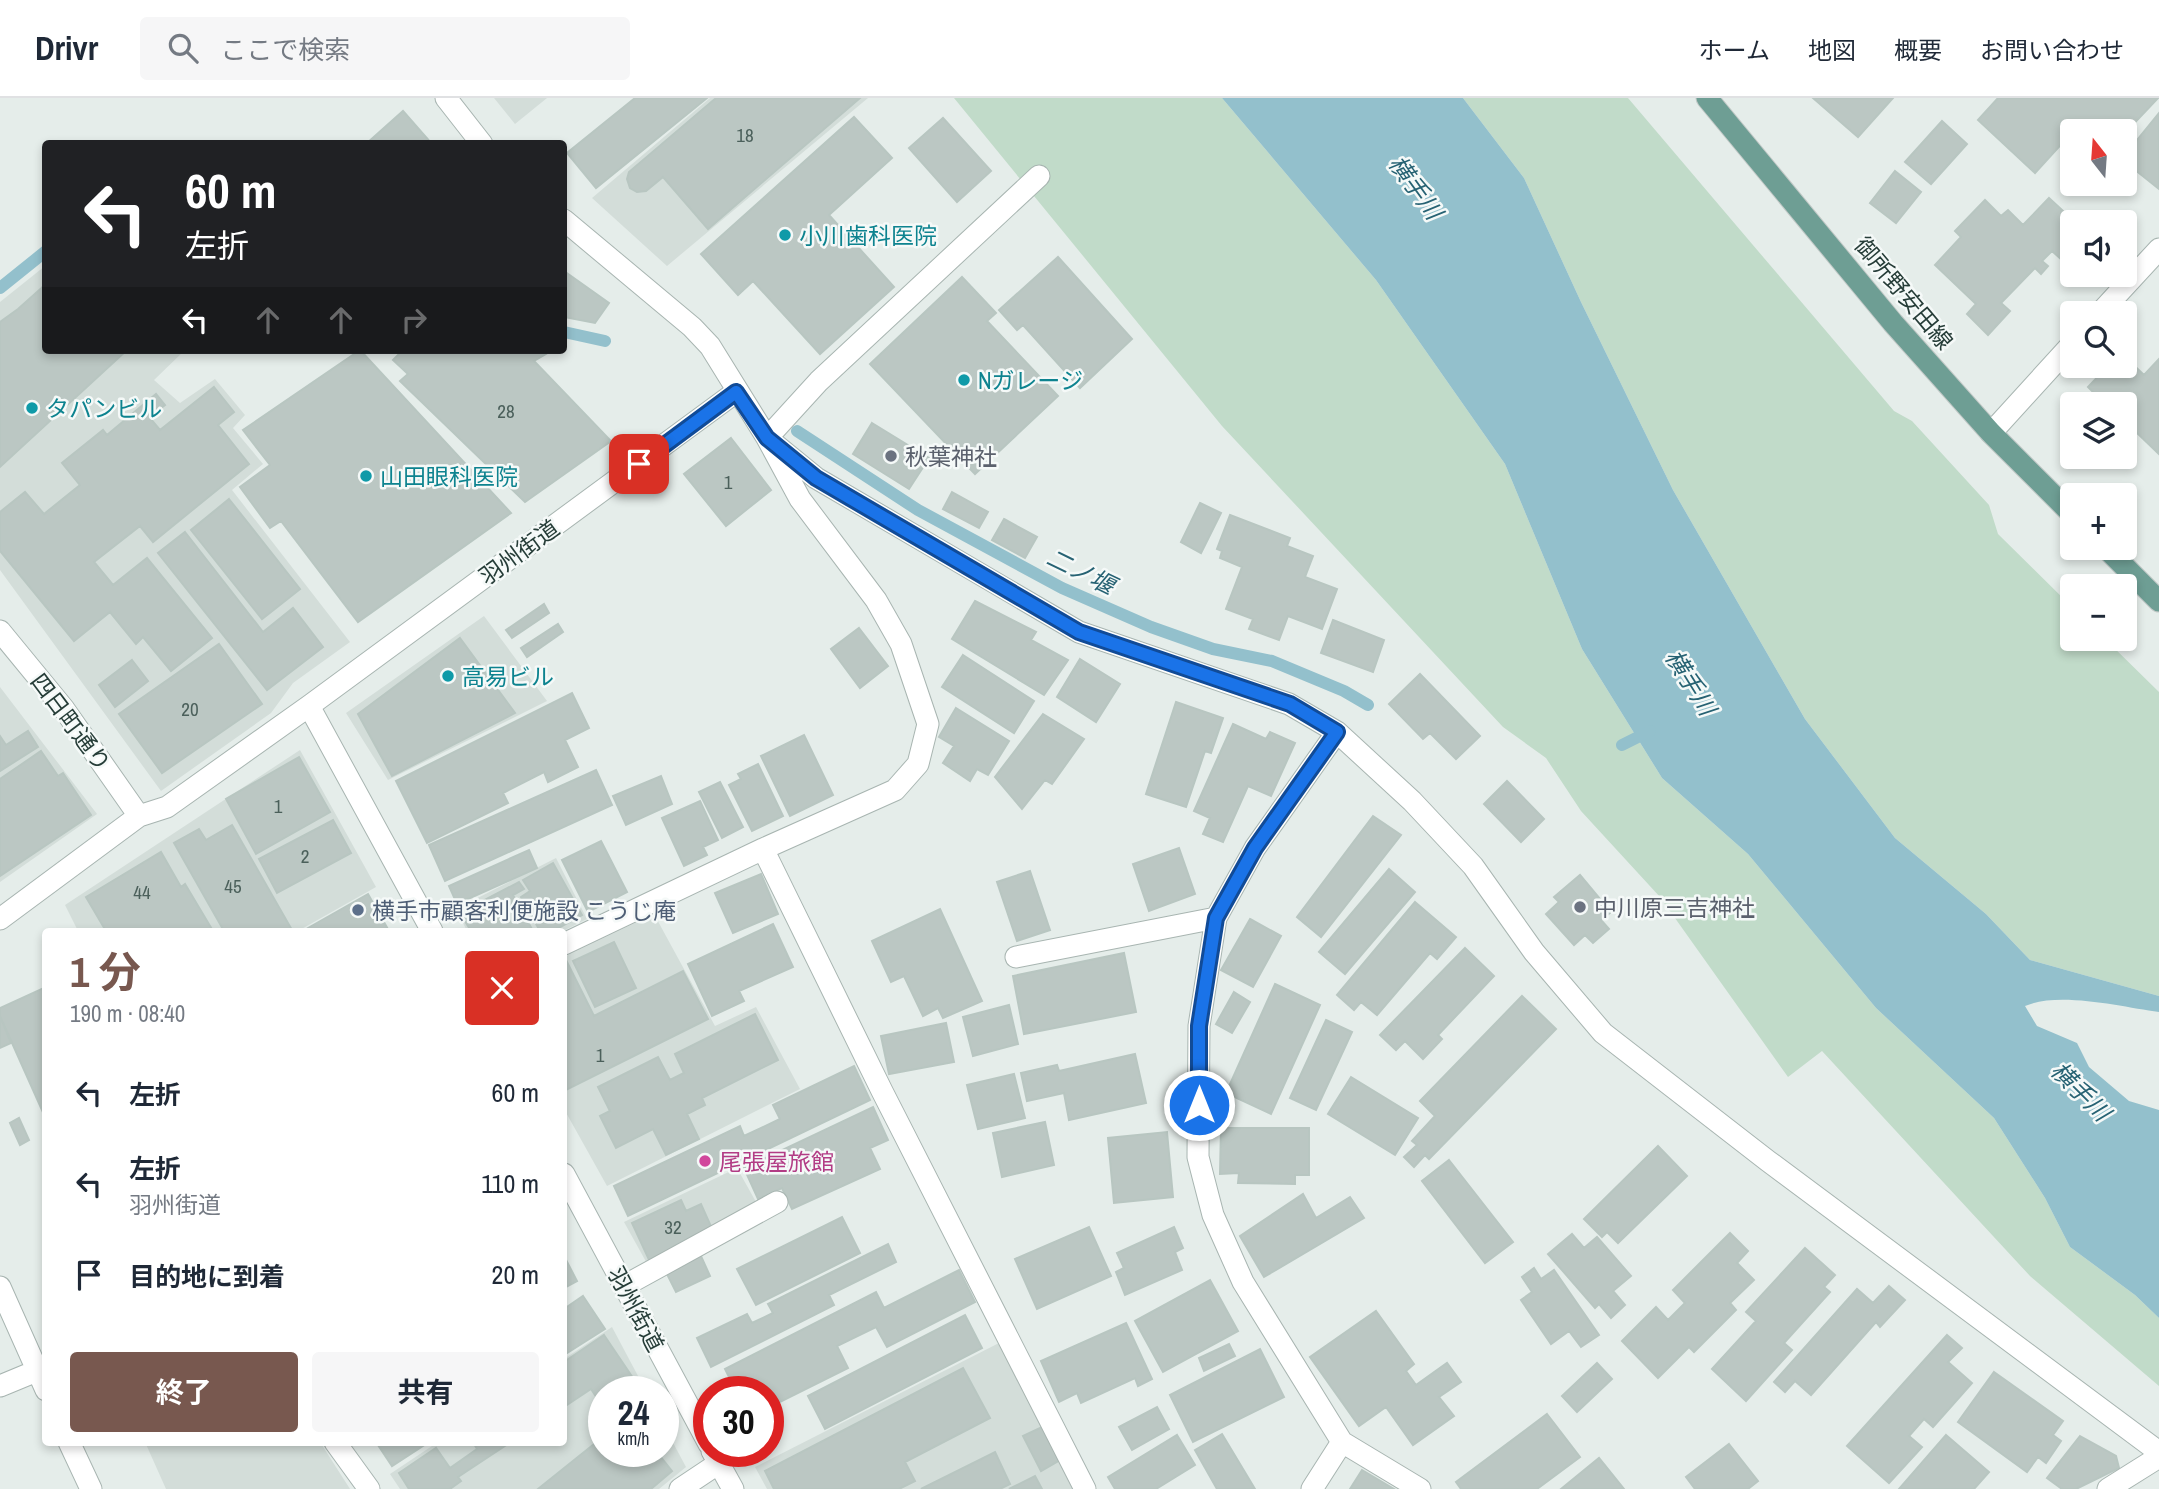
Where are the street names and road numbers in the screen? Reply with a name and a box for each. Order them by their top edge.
street label: 御所野安田線 [1848,230,1960,356]
street label: 羽州街道 [473,512,565,592]
street label: 四日町通り [24,667,118,777]
street label: 羽州街道 [601,1261,671,1357]

